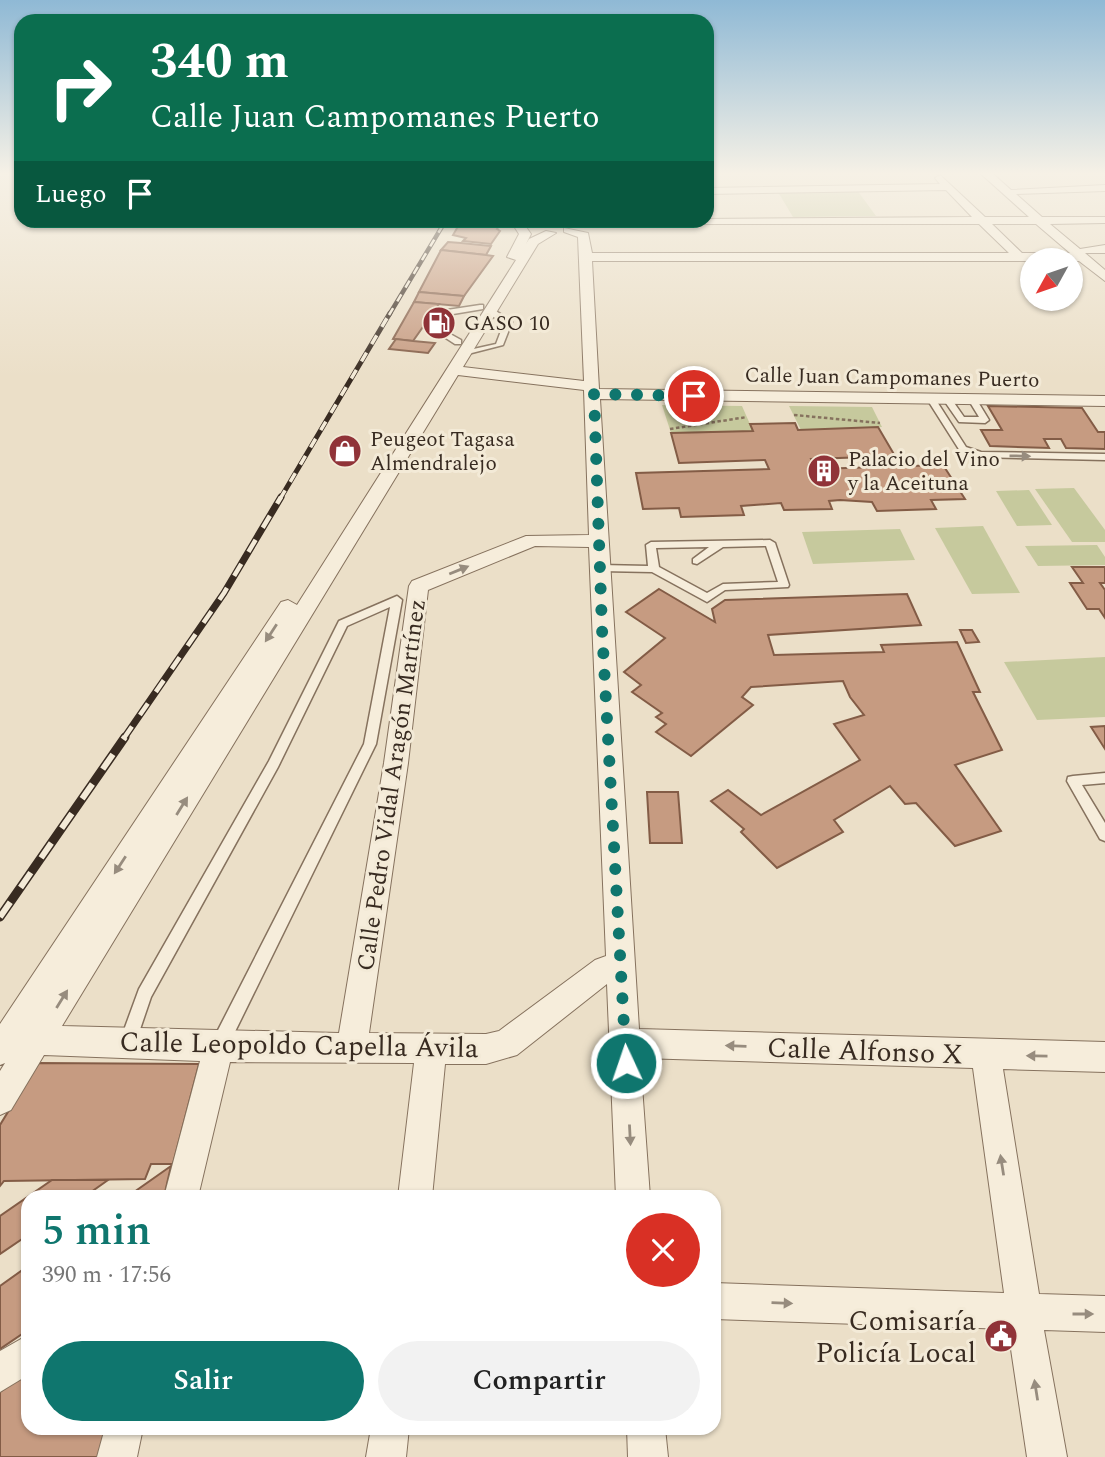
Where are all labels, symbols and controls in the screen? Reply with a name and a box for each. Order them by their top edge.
text: 340 m [150,25,289,100]
icon: right [35,42,126,133]
text: Calle Juan Campomanes Puerto [150,93,600,142]
text: Luego [35,174,107,214]
icon: arrive [121,175,159,213]
north arrow [1020,248,1083,312]
map controls [1020,248,1083,311]
fuel station icon: GASO 10 [420,304,458,342]
place label: GASO 10 [464,308,550,340]
street label: Calle Juan Campomanes Puerto [744,359,1040,397]
pin [664,366,724,426]
icon: arrive [675,377,713,415]
place label: Peugeot Tagasa Almendralejo [370,424,515,480]
shop icon: Peugeot Tagasa Almendralejo [326,432,364,470]
place label: Palacio del Vino y la Aceituna [847,444,1000,500]
one-way arrow [1009,450,1031,462]
building icon: Palacio del Vino y la Aceituna [805,452,843,490]
one-way arrow [449,564,470,575]
street label: Calle Pedro Vidal Aragón Martínez [348,597,436,973]
one-way arrow [264,623,277,643]
one-way arrow [175,796,188,815]
one-way arrow [114,855,127,875]
one-way arrow [55,989,68,1009]
street label: Calle Leopoldo Capella Ávila [119,1021,479,1070]
position arrow [589,1026,663,1100]
street label: Calle Alfonso X [766,1027,964,1076]
one-way arrow [725,1041,747,1052]
one-way arrow [1026,1050,1048,1061]
one-way arrow [624,1125,635,1147]
one-way arrow [996,1154,1007,1176]
text: 5 min [42,1200,151,1263]
button: close [626,1213,700,1287]
text: 390 m · 17:56 [42,1258,171,1293]
one-way arrow [771,1297,793,1309]
place label: Comisaría Policía Local [816,1300,976,1375]
one-way arrow [1072,1308,1094,1320]
public building icon: Comisaría Policía Local [982,1317,1020,1355]
button: Salir [42,1341,364,1421]
button: Compartir [378,1341,700,1421]
one-way arrow [1031,1378,1042,1400]

